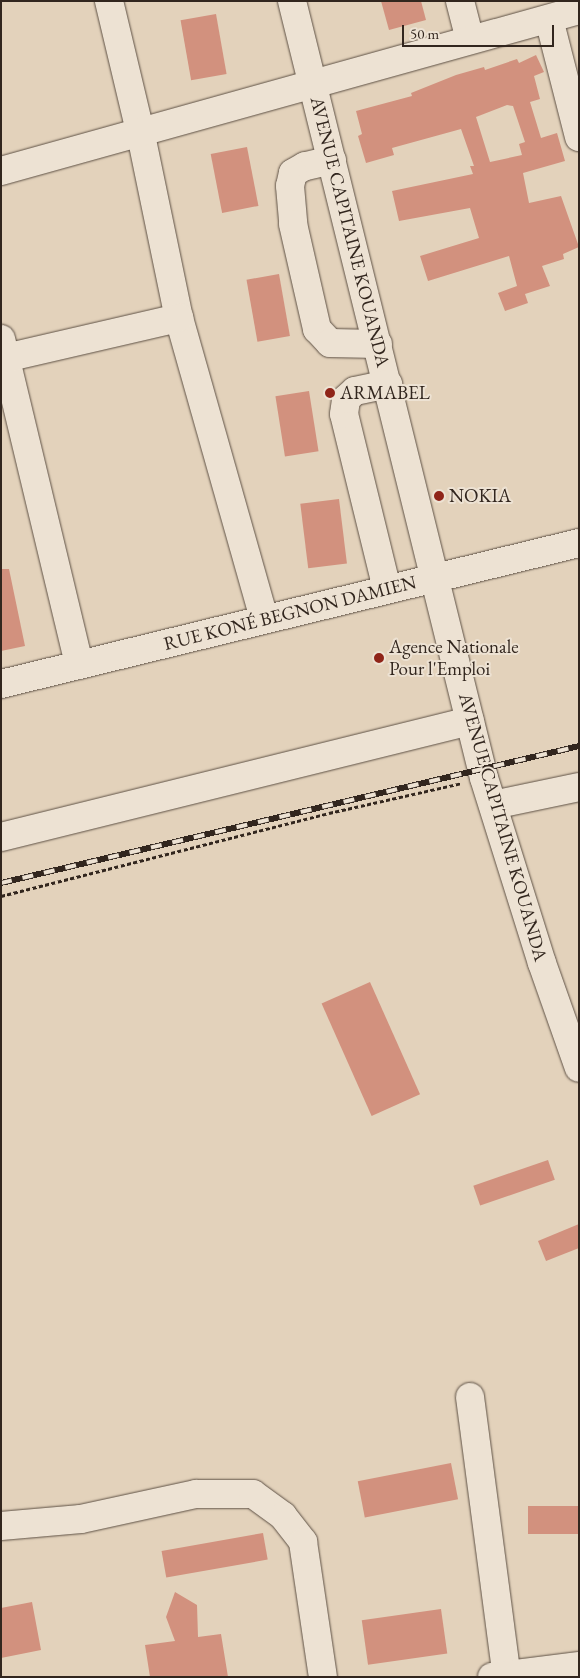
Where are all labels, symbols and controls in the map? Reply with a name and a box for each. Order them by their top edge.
scale bar [405,15,558,47]
text: 50 m [410,24,439,43]
street label: AVENUE CAPITAINE KOUANDA [305,94,395,370]
place label: ARMABEL [340,382,430,404]
marker: ARMABEL [324,387,336,399]
place label: NOKIA [449,485,511,507]
marker: NOKIA [433,490,445,502]
street label: RUE KONÉ BEGNON DAMIEN [161,571,419,655]
place label: Agence Nationale Pour l'Emploi [389,636,519,680]
marker: Agence Nationale Pour l'Emploi [373,652,385,664]
street label: AVENUE CAPITAINE KOUANDA [454,690,552,964]

